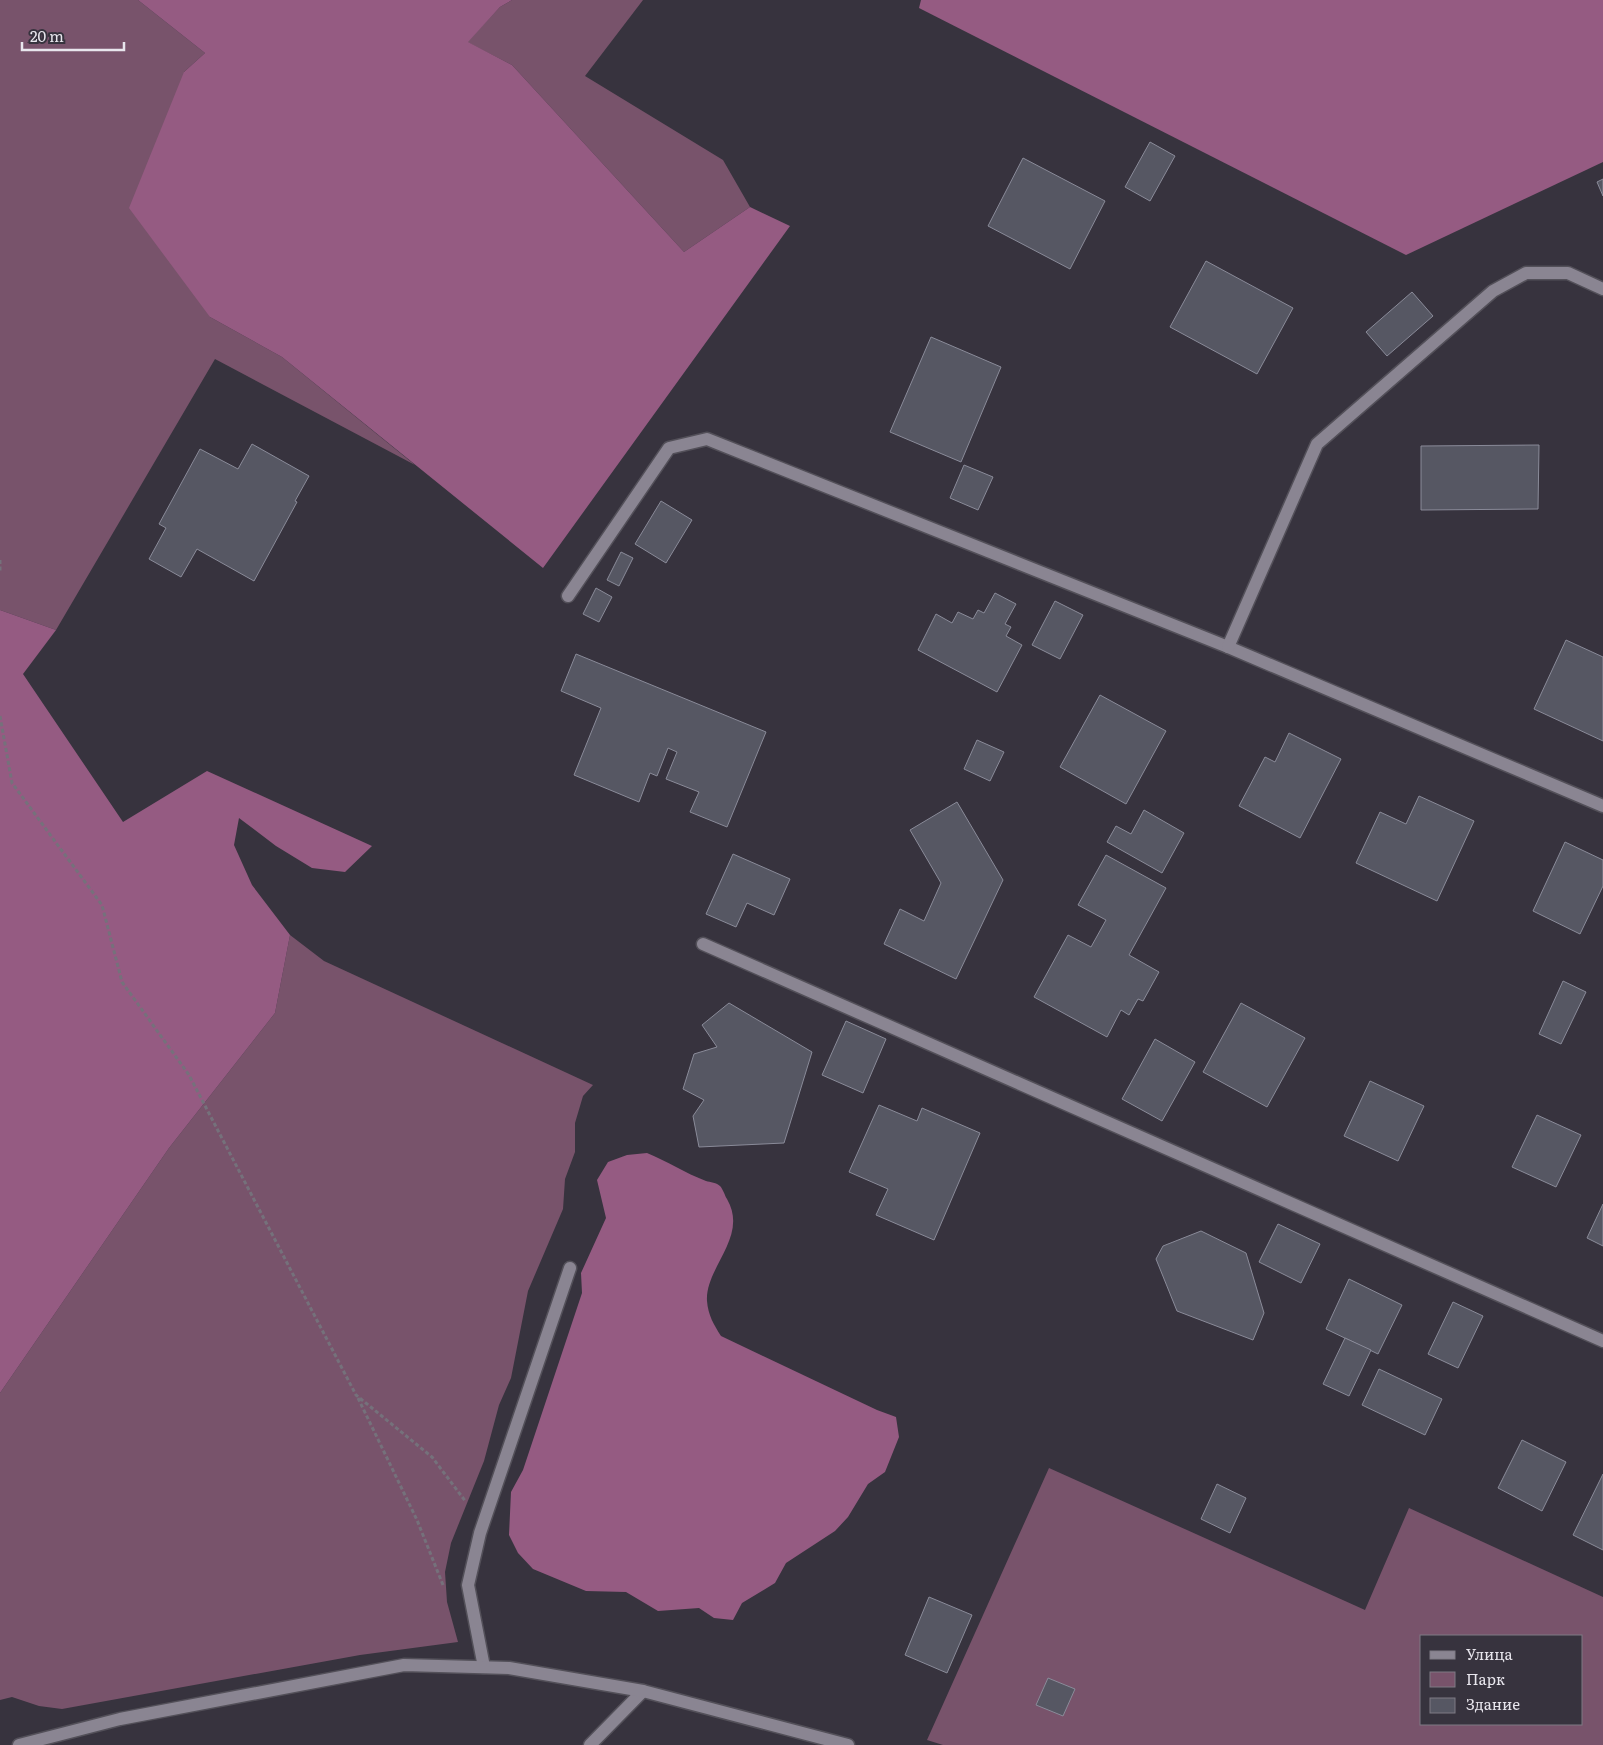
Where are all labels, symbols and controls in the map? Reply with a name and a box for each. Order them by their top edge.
scale bar [22,20,125,52]
text: 20 m [30,24,64,47]
legend [1420,1635,1583,1725]
text: Улица [1466,1642,1514,1665]
text: Парк [1466,1667,1505,1690]
text: Здание [1466,1692,1520,1715]

